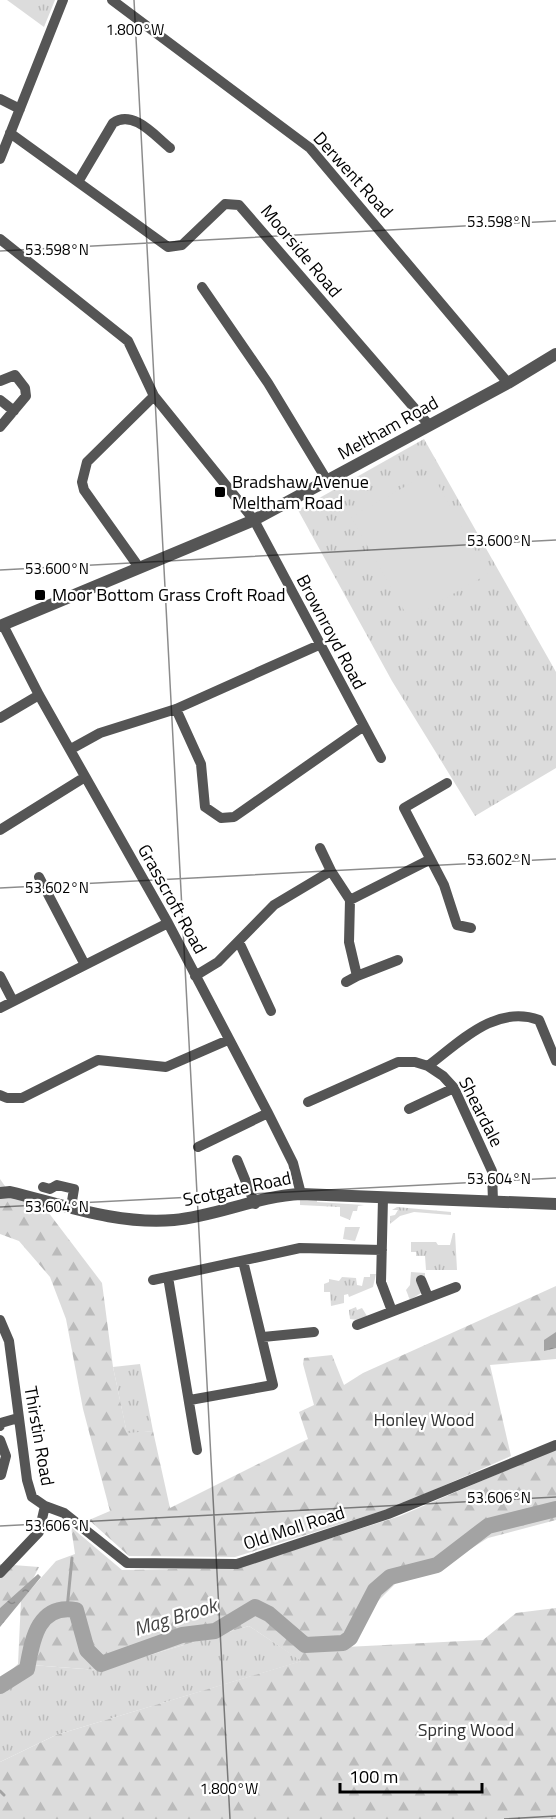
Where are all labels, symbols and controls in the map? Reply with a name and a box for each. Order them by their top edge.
text: 1.800°W [106,18,164,41]
street label: Derwent Road [307,125,400,224]
street label: Moorside Road [254,198,348,303]
text: 53.598°N [467,210,531,233]
text: 53.598°N [25,238,89,261]
street label: Meltham Road [333,389,443,466]
place label: Bradshaw Avenue Meltham Road [232,468,369,516]
marker: Bradshaw Avenue Meltham Road [213,485,227,499]
text: 53.600°N [467,529,531,552]
text: 53.600°N [25,557,89,580]
street label: Brownroyd Road [290,570,373,694]
place label: Moor Bottom Grass Croft Road [52,581,285,608]
marker: Moor Bottom Grass Croft Road [33,588,47,602]
street label: Grasscroft Road [131,839,214,959]
text: 53.602°N [467,848,531,871]
text: 53.602°N [25,876,89,899]
street label: Sheardale [452,1072,511,1151]
street label: Scotgate Road [180,1164,293,1213]
text: 53.604°N [467,1167,531,1190]
text: 53.604°N [25,1195,89,1218]
street label: Thirstin Road [17,1384,62,1488]
park label: Honley Wood [373,1406,475,1433]
text: 53.606°N [467,1486,531,1509]
street label: Old Moll Road [240,1498,348,1557]
text: 53.606°N [25,1514,89,1537]
water label: Mag Brook [129,1589,222,1644]
park label: Spring Wood [418,1716,514,1743]
scale bar [340,1756,482,1794]
text: 100 m [349,1763,398,1790]
text: 1.800°W [200,1777,258,1800]

